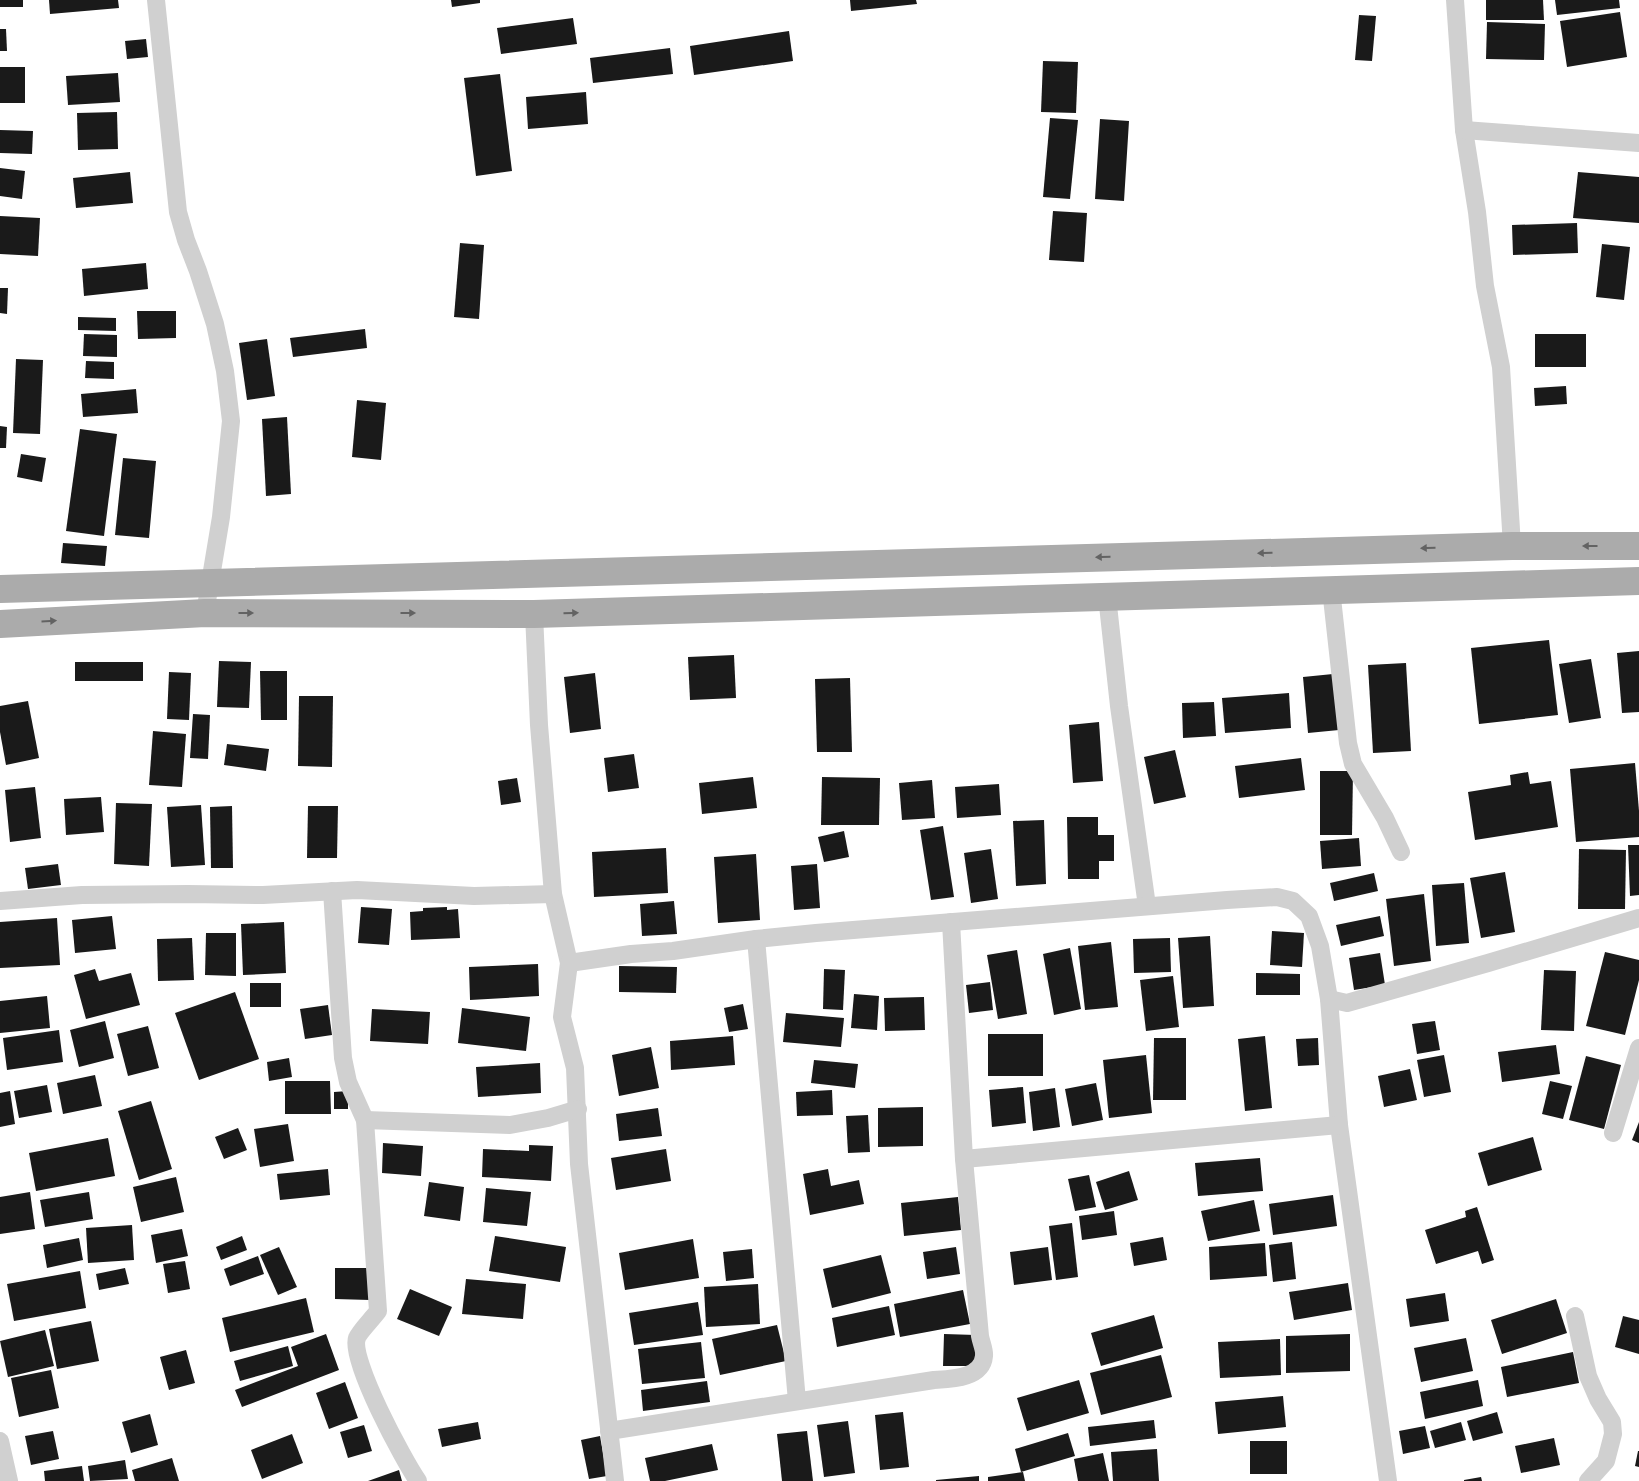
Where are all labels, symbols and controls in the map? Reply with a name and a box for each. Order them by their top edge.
one-way arrow [1582,542,1598,550]
one-way arrow [1420,544,1436,552]
one-way arrow [1257,549,1273,557]
one-way arrow [1095,554,1111,562]
one-way arrow [238,609,254,617]
one-way arrow [563,609,579,617]
one-way arrow [401,610,417,618]
one-way arrow [41,617,57,625]

